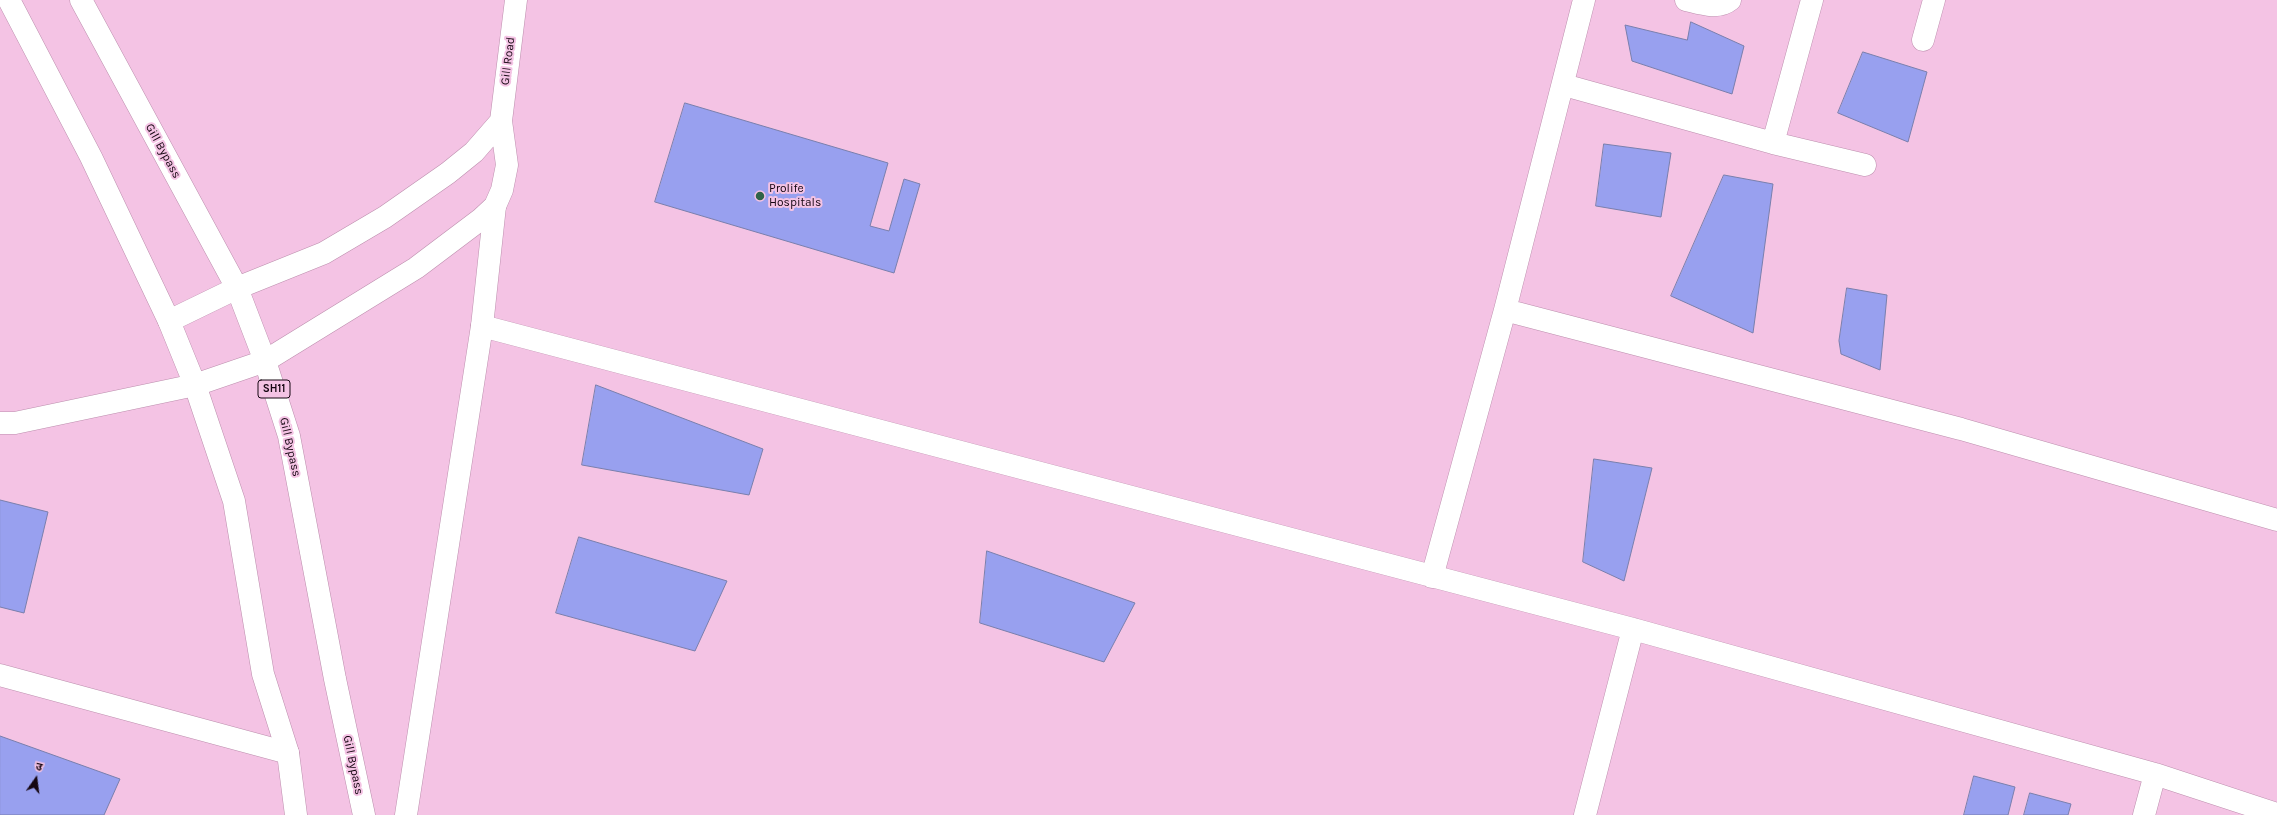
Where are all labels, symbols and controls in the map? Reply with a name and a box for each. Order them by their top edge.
street label: Gill Road [498,36,518,86]
street label: Gill Bypass [142,121,184,181]
place label: Prolife Hospitals [769,182,821,210]
marker: Prolife Hospitals [754,190,766,202]
road number: SH11 [258,380,290,398]
street label: Gill Bypass [276,416,304,478]
street label: Gill Bypass [340,734,366,796]
north arrow [16,759,56,799]
text: उ [34,760,44,774]

